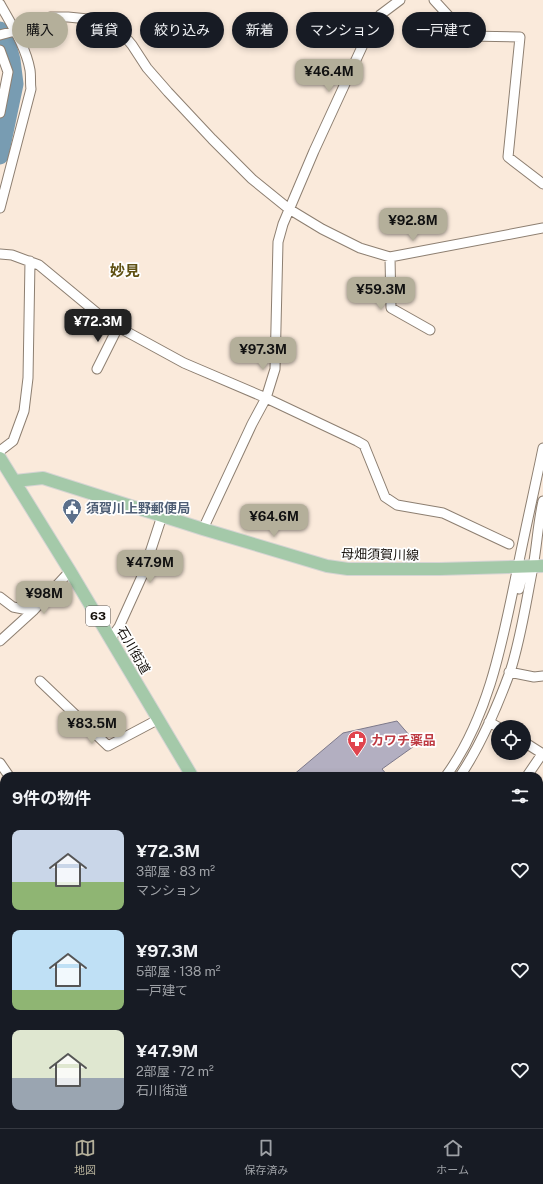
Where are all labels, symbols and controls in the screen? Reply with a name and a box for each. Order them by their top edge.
chip: 購入 [12,12,68,48]
chip: 賃貸 [76,12,132,48]
chip: 絞り込み [140,12,224,48]
chip: 新着 [232,12,288,48]
chip: マンション [296,12,394,48]
chip: 一戸建て [402,12,486,48]
pin: ¥46.4M [296,59,362,93]
text: ¥46.4M [304,64,354,79]
pin: ¥92.8M [380,208,446,242]
text: ¥92.8M [388,213,438,228]
district label: 妙見 [110,262,140,279]
pin: ¥59.3M [348,277,414,311]
text: ¥59.3M [356,282,406,297]
pin: ¥72.3M [65,309,131,343]
text: ¥72.3M [73,314,123,329]
pin: ¥97.3M [230,337,296,371]
text: ¥97.3M [239,342,287,357]
public building icon: 須賀川上野郵便局 [61,497,83,525]
place label: 須賀川上野郵便局 [86,501,190,516]
pin: ¥64.6M [241,504,307,538]
text: ¥64.6M [249,509,299,524]
street label: 母畑須賀川線 [341,546,419,563]
pin: ¥47.9M [117,550,183,584]
text: ¥47.9M [126,555,174,570]
pin: ¥98M [20,581,68,615]
text: ¥98M [25,586,63,601]
road number: 63 [86,606,110,626]
street label: 石川街道 [114,624,153,677]
pin: ¥83.5M [59,711,125,745]
text: ¥83.5M [67,716,117,731]
map controls [491,720,531,760]
button: locate [491,720,531,760]
pharmacy icon: カワチ薬品 [346,729,368,757]
place label: カワチ薬品 [371,733,436,748]
icon: filters [509,785,531,807]
text: 9件の物件 [12,788,91,808]
text: ¥72.3M [136,841,200,861]
icon: home [44,846,92,894]
icon: heart [509,859,531,881]
text: 3部屋 · 83 m² [136,864,215,879]
text: マンション [136,883,201,898]
text: ¥97.3M [136,941,198,961]
icon: home [44,946,92,994]
icon: heart [509,959,531,981]
text: 5部屋 · 138 m² [136,964,221,979]
text: 一戸建て [136,983,188,998]
text: ¥47.9M [136,1041,198,1061]
icon: home [44,1046,92,1094]
icon: heart [509,1059,531,1081]
text: 2部屋 · 72 m² [136,1064,214,1079]
text: 石川街道 [136,1083,188,1098]
tab: 地図 [74,1137,96,1177]
tab: 保存済み [244,1137,288,1177]
tab: ホーム [436,1137,469,1177]

